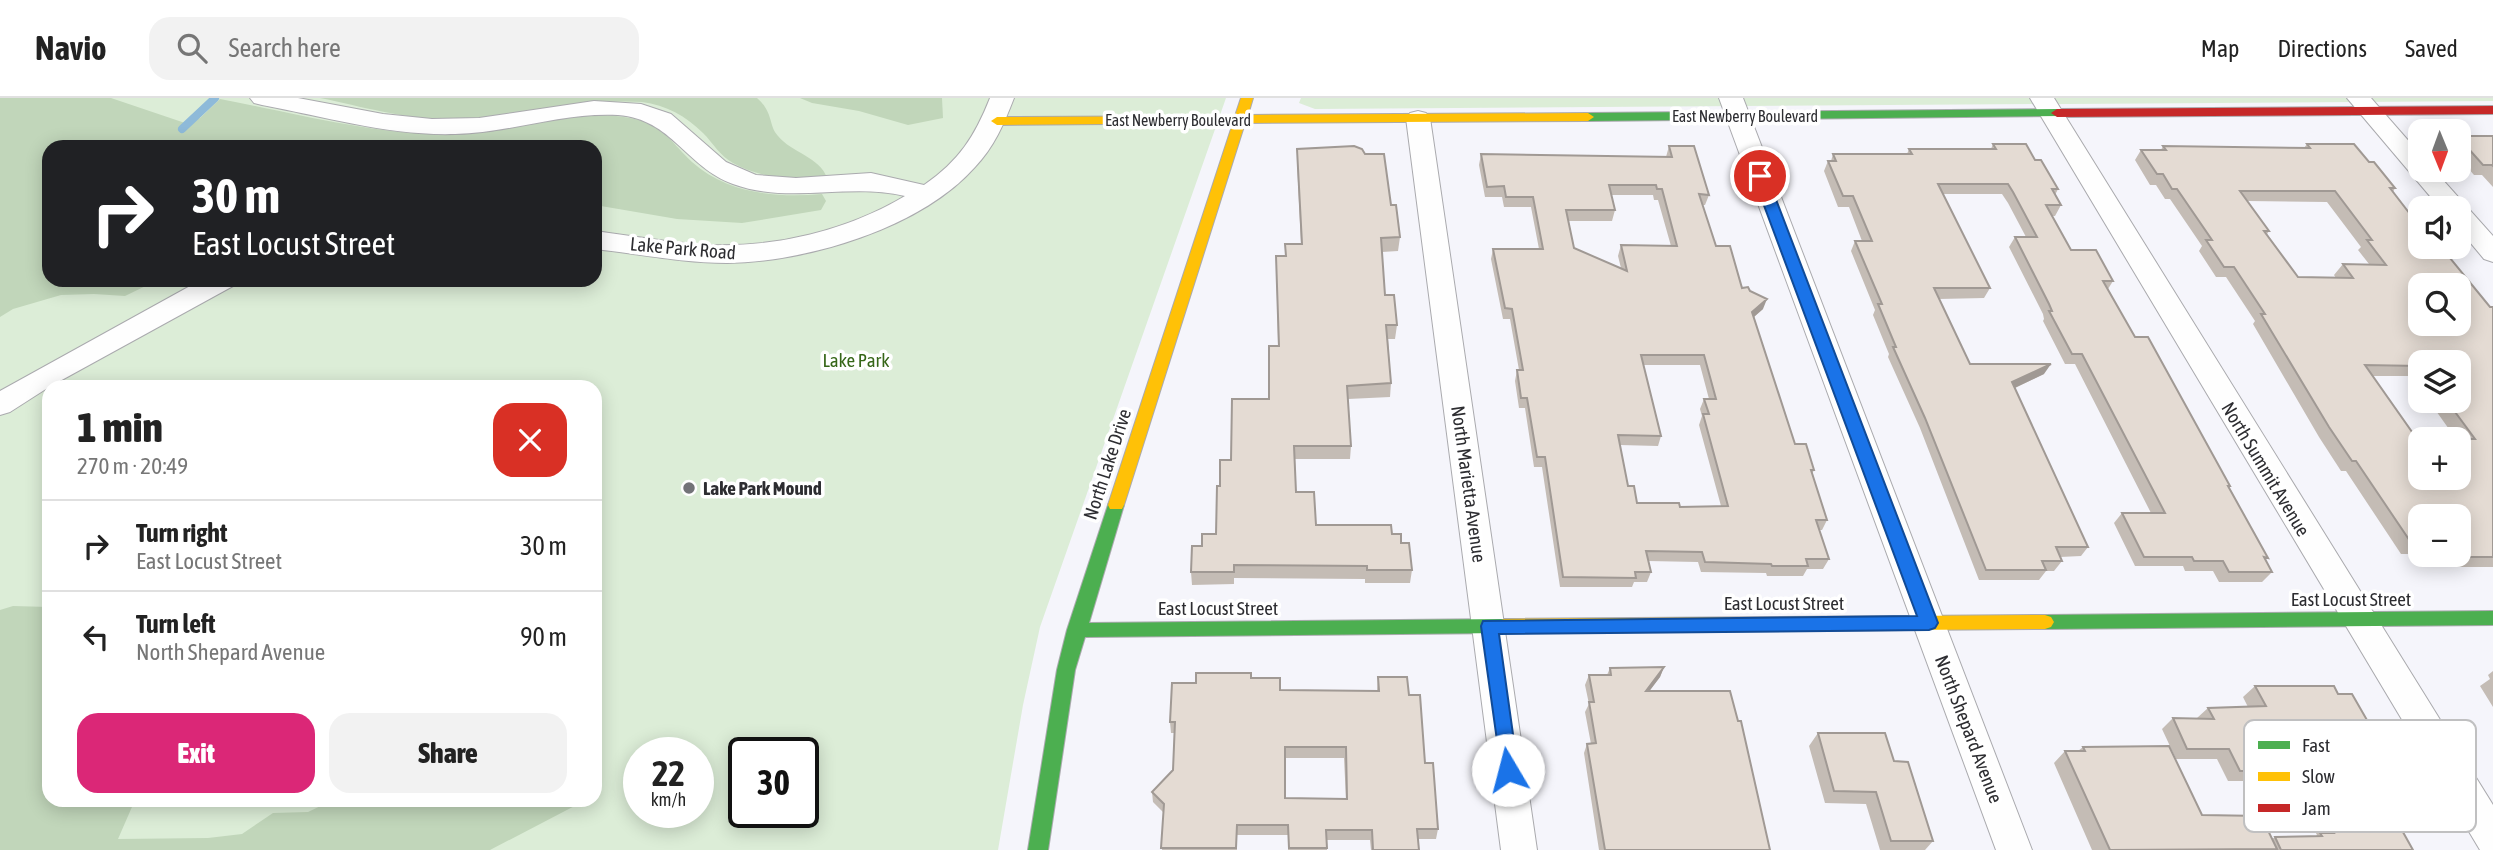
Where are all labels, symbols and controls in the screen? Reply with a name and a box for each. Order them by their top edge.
search box [149,17,639,80]
text: Navio [35,29,107,67]
icon: search [173,29,211,67]
text: Search here [229,33,341,63]
text: Map [2201,35,2239,62]
text: Directions [2277,35,2367,62]
text: Saved [2405,35,2458,62]
street label: East Newberry Boulevard [1672,107,1818,126]
street label: East Newberry Boulevard [1105,111,1251,130]
north arrow [2408,119,2471,182]
map controls [2408,119,2471,567]
pin [1730,146,1790,206]
icon: arrive [1741,157,1779,195]
text: 30 m [192,167,280,223]
icon: right [77,168,168,259]
button: sound [2408,196,2471,259]
text: East Locust Street [192,225,395,262]
street label: Lake Park Road [629,232,737,264]
button: search [2408,273,2471,336]
park label: Lake Park [822,349,890,371]
button: layers [2408,350,2471,413]
street label: North Summit Avenue [2217,398,2315,540]
text: 1 min [77,403,163,451]
button: close [493,403,567,477]
street label: North Marietta Avenue [1447,404,1491,564]
street label: North Lake Drive [1079,406,1135,522]
button: + [2408,427,2471,490]
text: 270 m · 20:49 [77,453,188,479]
place label: Lake Park Mound [703,477,822,499]
marker: Lake Park Mound [681,480,697,496]
button: − [2408,504,2471,567]
text: Turn right [136,518,227,548]
icon: right [77,527,115,565]
text: 30 m [520,531,567,561]
text: East Locust Street [136,548,282,574]
street label: East Locust Street [2291,588,2411,610]
street label: East Locust Street [1724,592,1844,614]
street label: East Locust Street [1158,597,1278,619]
text: Turn left [136,609,216,639]
icon: left [77,618,115,656]
text: 90 m [520,622,567,652]
text: North Shepard Avenue [136,639,325,665]
street label: North Shepard Avenue [1931,652,2007,806]
button: Exit [77,713,315,793]
button: Share [329,713,567,793]
legend [2244,720,2476,832]
position arrow [1471,733,1545,807]
text: Fast [2302,734,2330,756]
speed limit sign: 30 [728,737,819,828]
text: 22 [652,753,685,793]
text: Slow [2302,765,2336,787]
text: km/h [651,789,686,810]
text: Jam [2302,797,2331,819]

